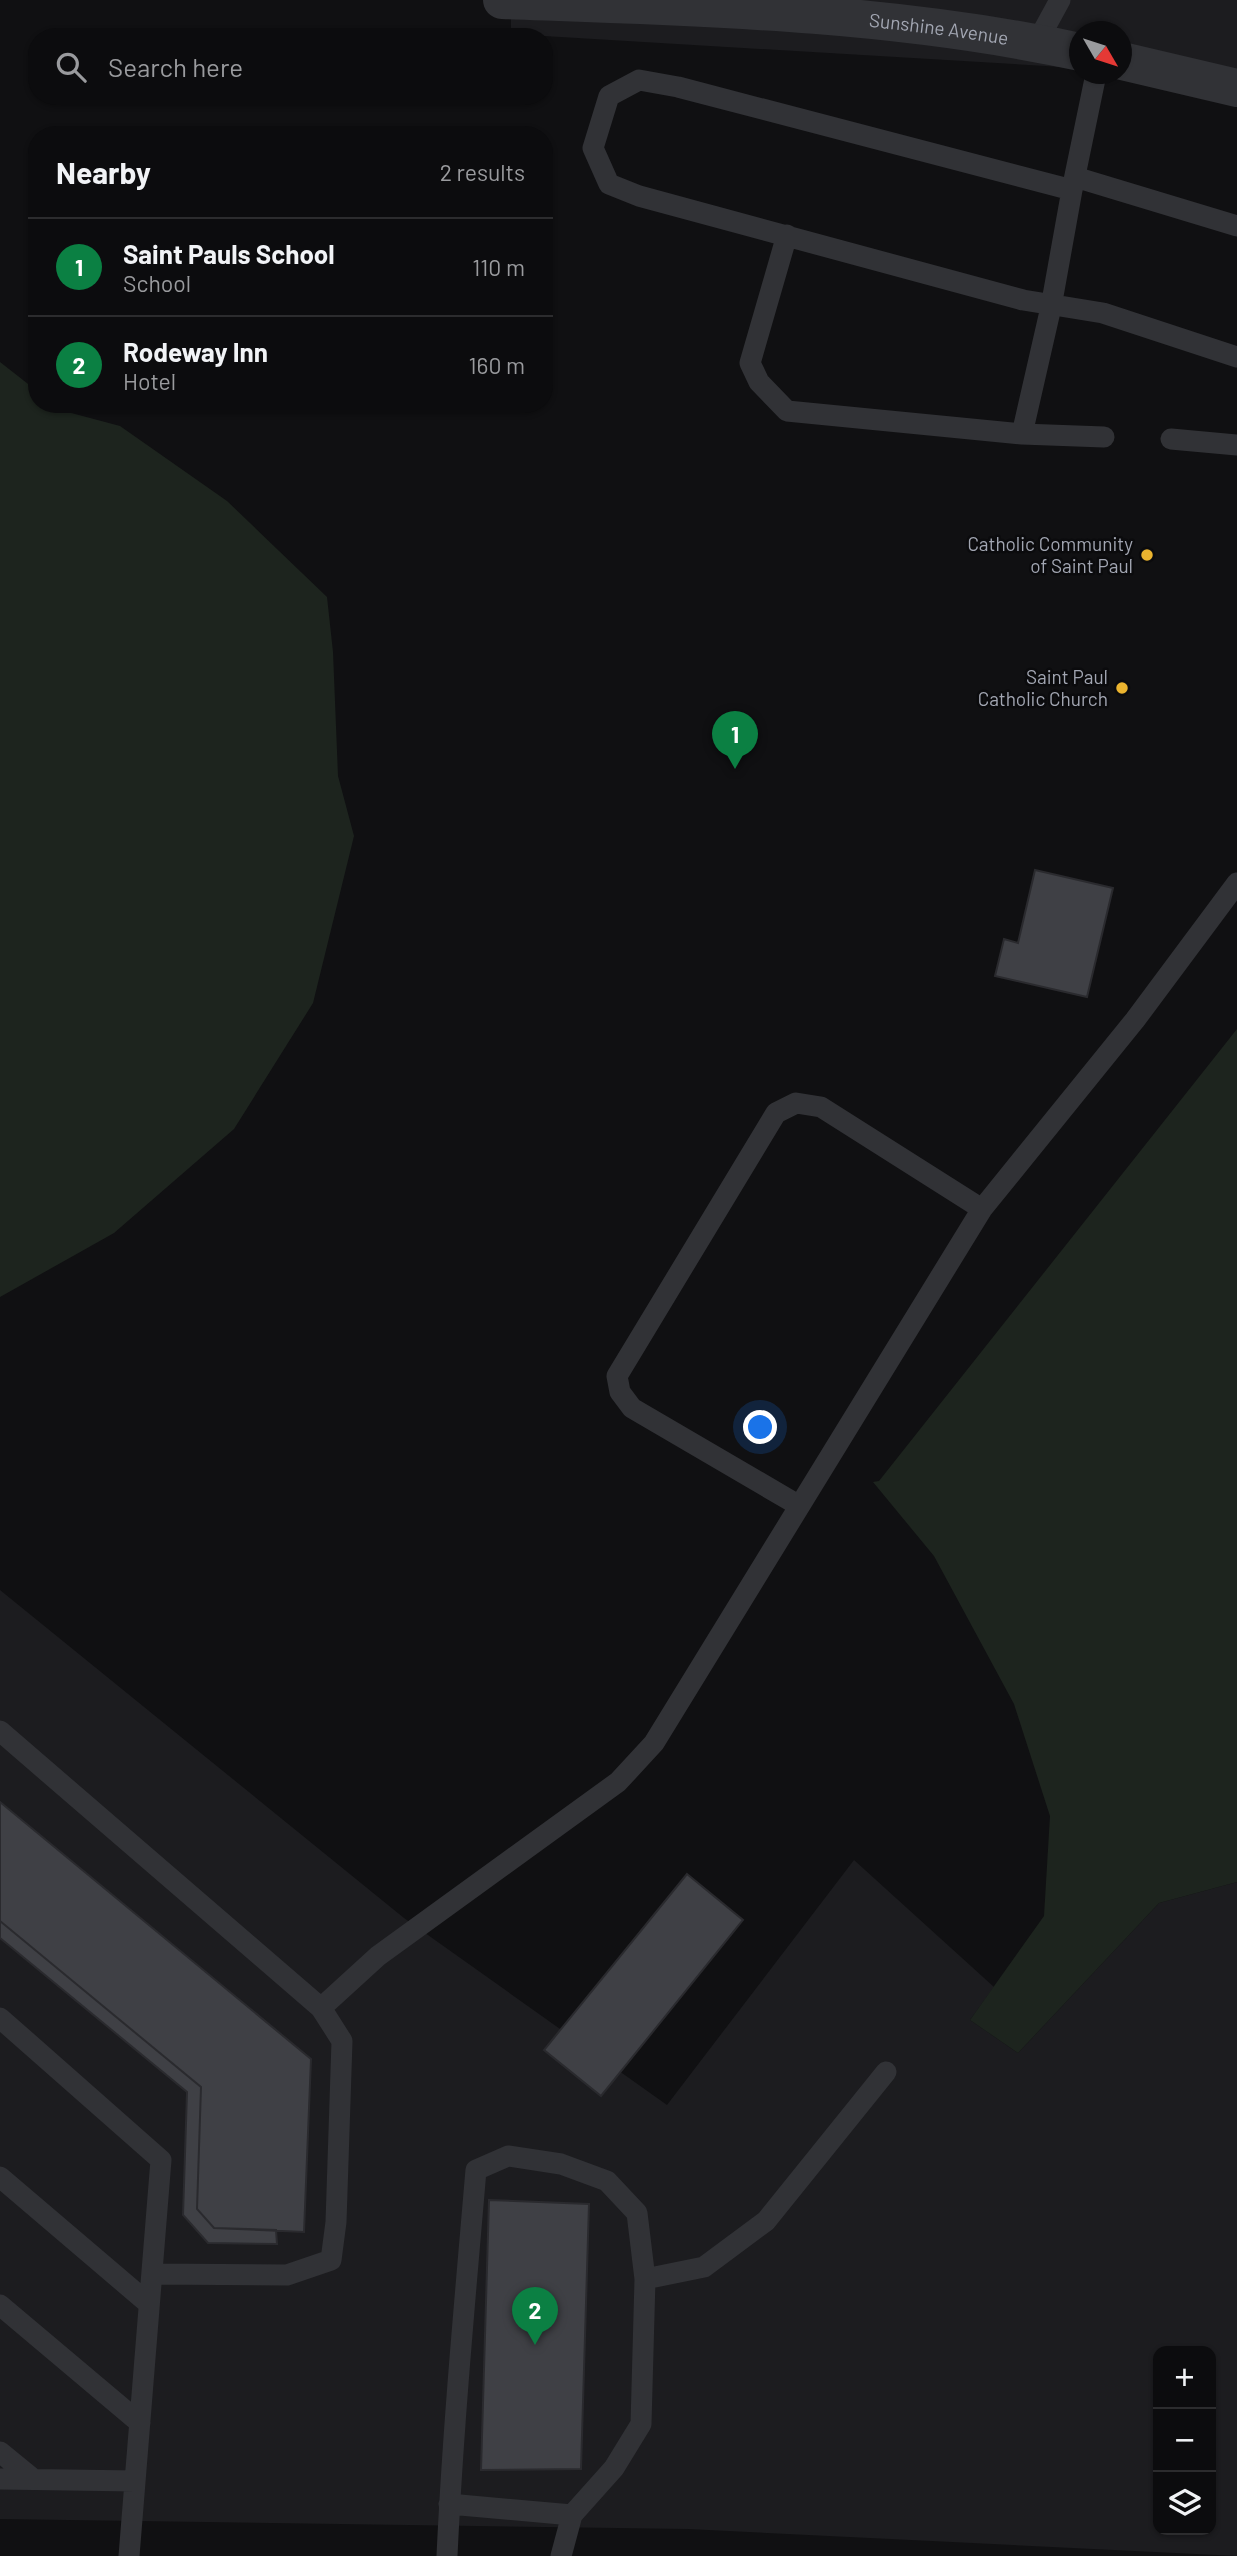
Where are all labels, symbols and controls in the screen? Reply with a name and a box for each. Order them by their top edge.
street label: Sunshine Avenue [868,8,1010,49]
north arrow [1069,21,1132,84]
search box [28,28,553,105]
icon: search [52,48,90,86]
text: Search here [108,51,243,82]
text: Nearby [56,154,151,190]
text: 2 results [440,158,525,186]
text: Saint Pauls School [123,238,335,269]
text: 1 [75,253,83,281]
text: 110 m [472,253,525,281]
text: School [123,269,191,297]
text: Rodeway Inn [123,336,268,367]
text: 2 [73,351,85,379]
text: 160 m [468,351,525,379]
text: Hotel [123,367,176,395]
place label: Catholic Community of Saint Paul [967,532,1133,577]
marker: Catholic Community of Saint Paul [1139,547,1155,563]
place label: Saint Paul Catholic Church [978,665,1108,710]
marker: Saint Paul Catholic Church [1114,680,1130,696]
pin: 1 [712,711,758,769]
your location [743,1410,777,1444]
pin: 2 [512,2287,558,2345]
map controls [1153,2346,1216,2535]
button: + [1153,2346,1216,2409]
button: − [1153,2409,1216,2472]
button: layers [1153,2472,1216,2535]

